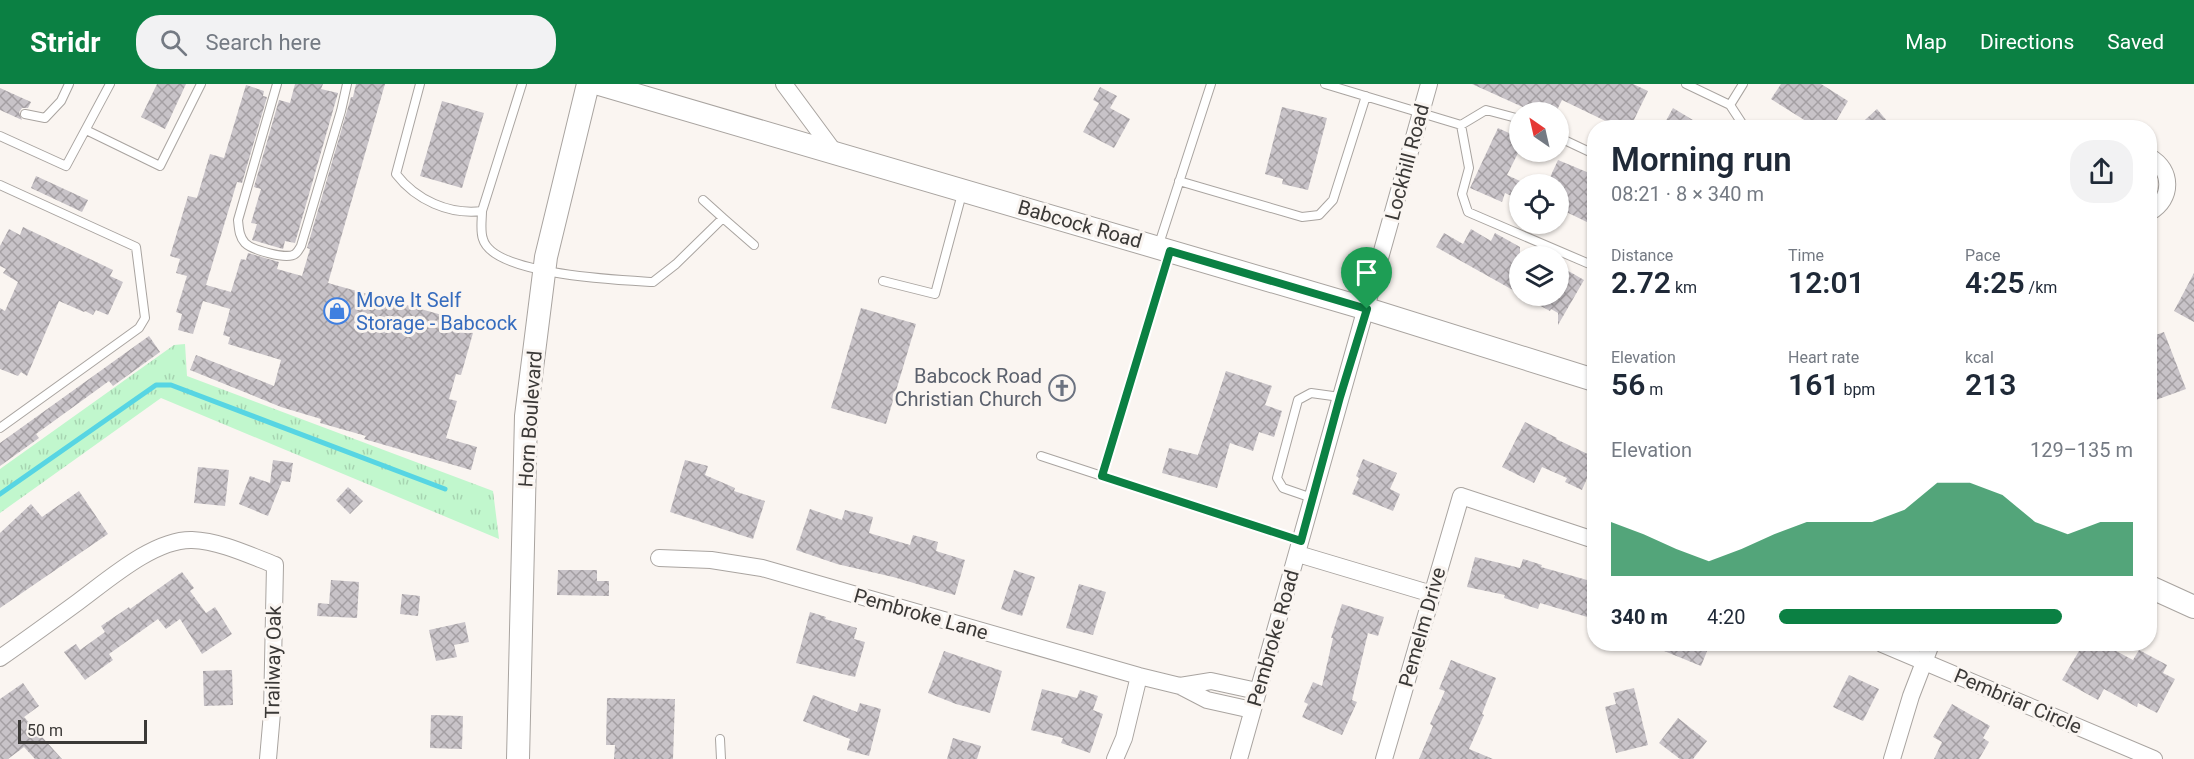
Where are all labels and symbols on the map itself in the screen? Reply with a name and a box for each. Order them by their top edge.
street label: Lockhill Road [1380,101,1434,223]
north arrow [1509,102,1569,162]
street label: Babcock Road [1015,195,1145,253]
pin [1341,247,1392,309]
place label: Move It Self Storage - Babcock [356,288,518,335]
shop icon: Move It Self Storage - Babcock [322,296,352,326]
street label: Horn Boulevard [513,350,547,488]
place label: Babcock Road Christian Church [895,364,1042,411]
church icon: Babcock Road Christian Church [1047,373,1077,403]
street label: Pemelm Drive [1393,564,1451,690]
street label: Pembroke Road [1242,567,1304,709]
street label: Pembroke Lane [851,583,991,645]
street label: Trailway Oak [260,604,286,719]
street label: Pembriar Circle [1950,663,2086,739]
scale bar [18,717,147,744]

